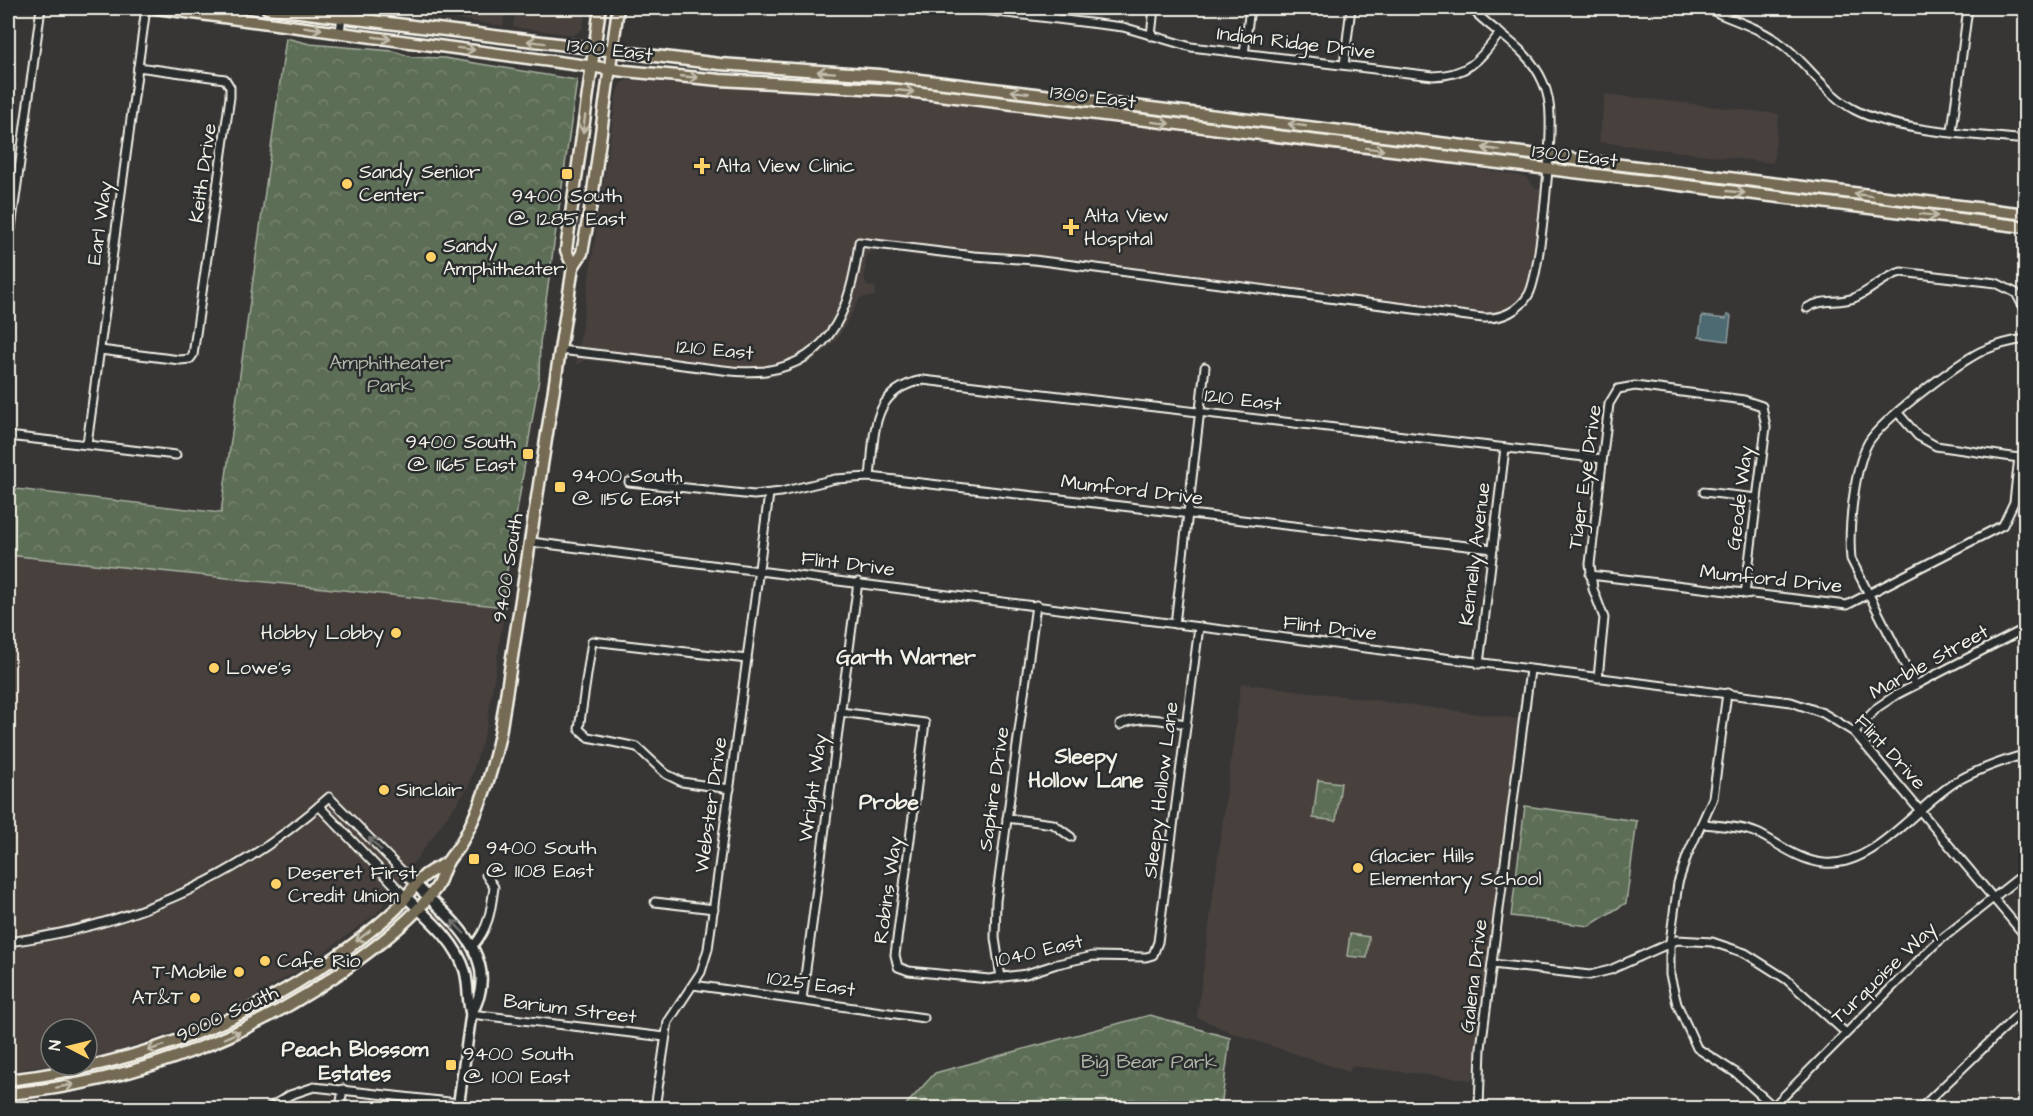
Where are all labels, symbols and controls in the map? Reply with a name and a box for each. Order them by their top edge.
street label: Indian Ridge Drive [1215,19,1377,68]
one-way arrow [303,23,323,34]
street label: 1300 East [566,31,654,69]
one-way arrow [371,32,391,43]
one-way arrow [527,36,546,47]
one-way arrow [456,44,475,55]
one-way arrow [817,66,837,77]
one-way arrow [679,72,699,83]
street label: 1300 East [1049,78,1137,116]
one-way arrow [894,86,914,97]
one-way arrow [1011,86,1031,97]
one-way arrow [578,114,589,133]
one-way arrow [1150,118,1170,129]
one-way arrow [1288,119,1308,130]
street label: Keith Drive [182,121,224,225]
street label: 1300 East [1531,137,1619,175]
one-way arrow [1481,143,1501,154]
one-way arrow [1365,144,1385,155]
place label: Alta View Clinic [716,152,855,180]
marker: Alta View Clinic [693,157,711,175]
place label: Sandy Senior Center [359,158,480,209]
marker: 9400 South @ 1285 East [560,167,574,181]
marker: Sandy Senior Center [340,177,354,191]
street label: Earl Way [80,179,121,267]
place label: 9400 South @ 1285 East [508,182,626,233]
one-way arrow [1725,187,1745,198]
one-way arrow [1854,189,1874,200]
place label: Alta View Hospital [1084,202,1169,253]
one-way arrow [1919,210,1939,221]
marker: Alta View Hospital [1062,218,1080,236]
place label: Sandy Amphitheater [443,232,564,283]
marker: Sandy Amphitheater [424,250,438,264]
street label: 1210 East [675,333,755,367]
park label: Amphitheater Park [329,349,451,400]
street label: 1210 East [1203,381,1283,419]
street label: Tiger Eye Drive [1561,403,1610,551]
place label: 9400 South @ 1165 East [406,428,516,479]
street label: Geode Way [1720,444,1761,552]
marker: 9400 South @ 1165 East [521,447,535,461]
place label: 9400 South @ 1156 East [572,462,683,513]
street label: Mumford Drive [1059,467,1205,513]
marker: 9400 South @ 1156 East [553,480,567,494]
street label: Kennelly Avenue [1452,481,1499,627]
street label: 9400 South [486,511,530,625]
street label: Flint Drive [799,544,897,584]
street label: Mumford Drive [1698,558,1844,600]
street label: Flint Drive [1281,608,1379,648]
street label: Marble Street [1864,618,1994,706]
place label: Hobby Lobby [261,619,384,648]
marker: Hobby Lobby [389,626,403,640]
district label: Garth Warner [836,643,976,672]
place label: Lowe's [226,654,291,682]
marker: Lowe's [207,661,221,675]
street label: Sleepy Hollow Lane [1136,700,1187,880]
street label: Flint Drive [1848,708,1933,796]
street label: Saphire Drive [971,725,1017,853]
street label: Wright Way [792,732,835,844]
street label: Webster Drive [688,735,734,875]
district label: Sleepy Hollow Lane [1028,742,1144,795]
place label: Sinclair [396,776,462,804]
marker: Sinclair [377,783,391,797]
district label: Probe [859,788,920,817]
place label: 9400 South @ 1108 East [486,834,597,885]
street label: Robins Way [867,835,910,945]
one-way arrow [367,837,382,852]
place label: Glacier Hills Elementary School [1370,842,1542,894]
marker: 9400 South @ 1108 East [467,852,481,866]
place label: Deseret First Credit Union [288,859,417,910]
marker: Glacier Hills Elementary School [1351,861,1365,875]
marker: Deseret First Credit Union [269,877,283,891]
street label: Turquoise Way [1825,915,1944,1031]
street label: Galena Drive [1453,917,1495,1034]
one-way arrow [450,919,465,934]
street label: 1040 East [992,927,1086,975]
one-way arrow [355,930,371,943]
place label: Cafe Rio [277,947,361,975]
marker: Cafe Rio [258,954,272,968]
place label: T-Mobile [152,958,227,986]
street label: 1025 East [765,964,857,1004]
marker: T-Mobile [232,965,246,979]
street label: 9000 South [171,978,283,1050]
place label: AT&T [132,984,184,1012]
street label: Barium Street [502,987,638,1031]
marker: AT&T [188,991,202,1005]
north arrow [39,1017,99,1077]
one-way arrow [222,1028,240,1040]
district label: Peach Blossom Estates [282,1035,429,1088]
text: N [44,1039,67,1052]
place label: 9400 South @ 1001 East [463,1040,574,1091]
one-way arrow [147,1044,166,1055]
park label: Big Bear Park [1081,1048,1217,1077]
marker: 9400 South @ 1001 East [444,1058,458,1072]
one-way arrow [55,1080,75,1091]

